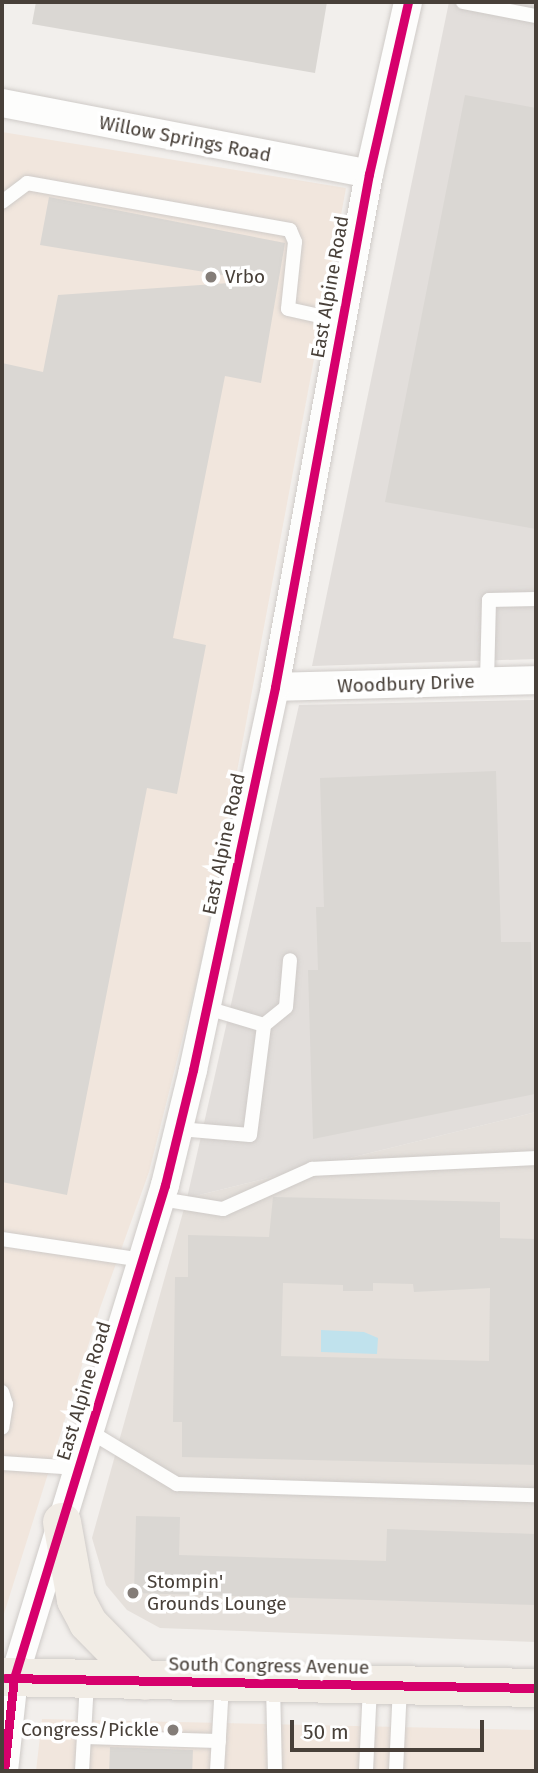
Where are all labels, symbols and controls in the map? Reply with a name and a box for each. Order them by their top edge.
street label: Willow Springs Road [97,111,273,167]
street label: East Alpine Road [306,214,354,360]
place label: Vrbo [225,266,265,288]
marker: Vrbo [203,269,219,285]
street label: Woodbury Drive [337,670,475,698]
street label: East Alpine Road [198,771,250,917]
street label: East Alpine Road [52,1319,116,1463]
place label: Stompin' Grounds Lounge [147,1571,287,1615]
marker: Stompin' Grounds Lounge [125,1585,141,1601]
street label: South Congress Avenue [168,1653,370,1679]
scale bar [293,1706,487,1750]
place label: Congress/Pickle [21,1719,159,1741]
text: 50 m [303,1719,349,1745]
marker: Congress/Pickle [165,1722,181,1738]

